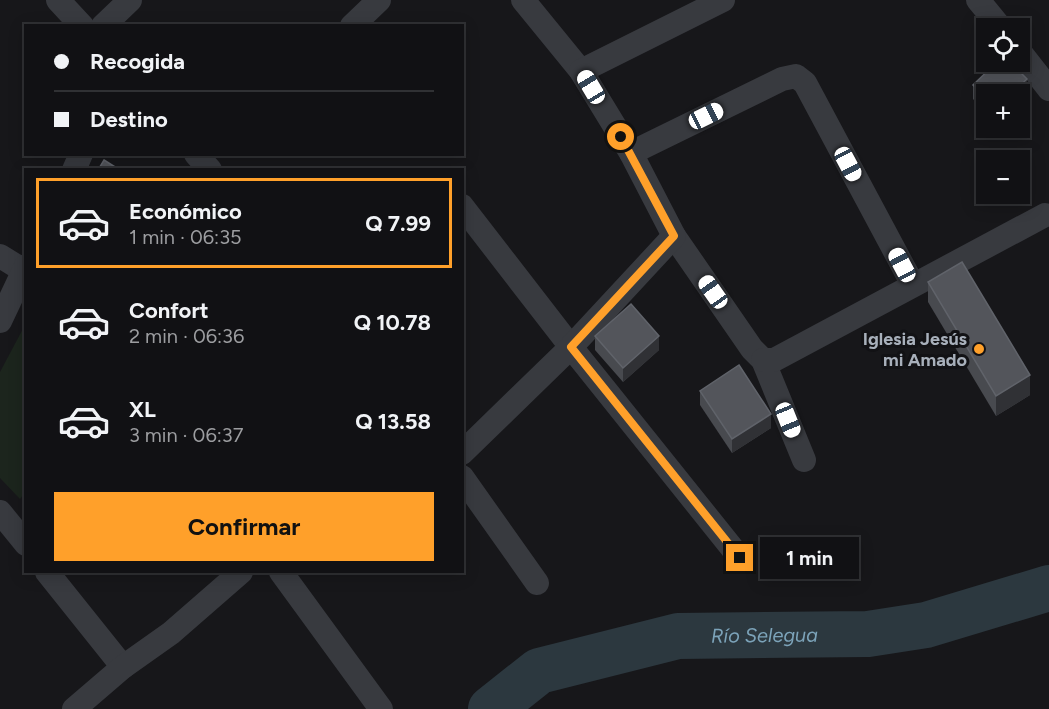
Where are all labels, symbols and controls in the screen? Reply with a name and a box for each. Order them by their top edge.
map controls [976,18,1030,204]
button: locate [976,18,1030,72]
text: Recogida [90,48,185,75]
car [574,67,608,107]
button: + [976,84,1030,138]
car [686,100,726,132]
text: Destino [90,106,168,133]
route start [607,123,634,150]
car [832,144,864,184]
button: − [976,150,1030,204]
icon: car [57,196,111,250]
text: Económico [129,198,242,225]
text: Q 7.99 [365,210,431,237]
text: 1 min · 06:35 [129,225,242,249]
car [886,245,918,285]
car [695,272,731,312]
icon: car [57,295,111,349]
text: Confort [129,297,209,324]
text: Q 10.78 [354,309,431,336]
text: 2 min · 06:36 [129,324,244,348]
place label: Iglesia Jesús mi Amado [863,328,968,371]
marker: Iglesia Jesús mi Amado [972,342,986,356]
icon: car [57,394,111,448]
text: XL [129,396,156,423]
car [773,400,803,440]
text: Q 13.58 [355,408,431,435]
text: 3 min · 06:37 [129,423,243,447]
button: Confirmar [54,492,434,561]
callout: 1 min [761,537,860,579]
route end [726,544,753,571]
text: 1 min [786,546,833,570]
water label: Río Selegua [711,623,818,648]

